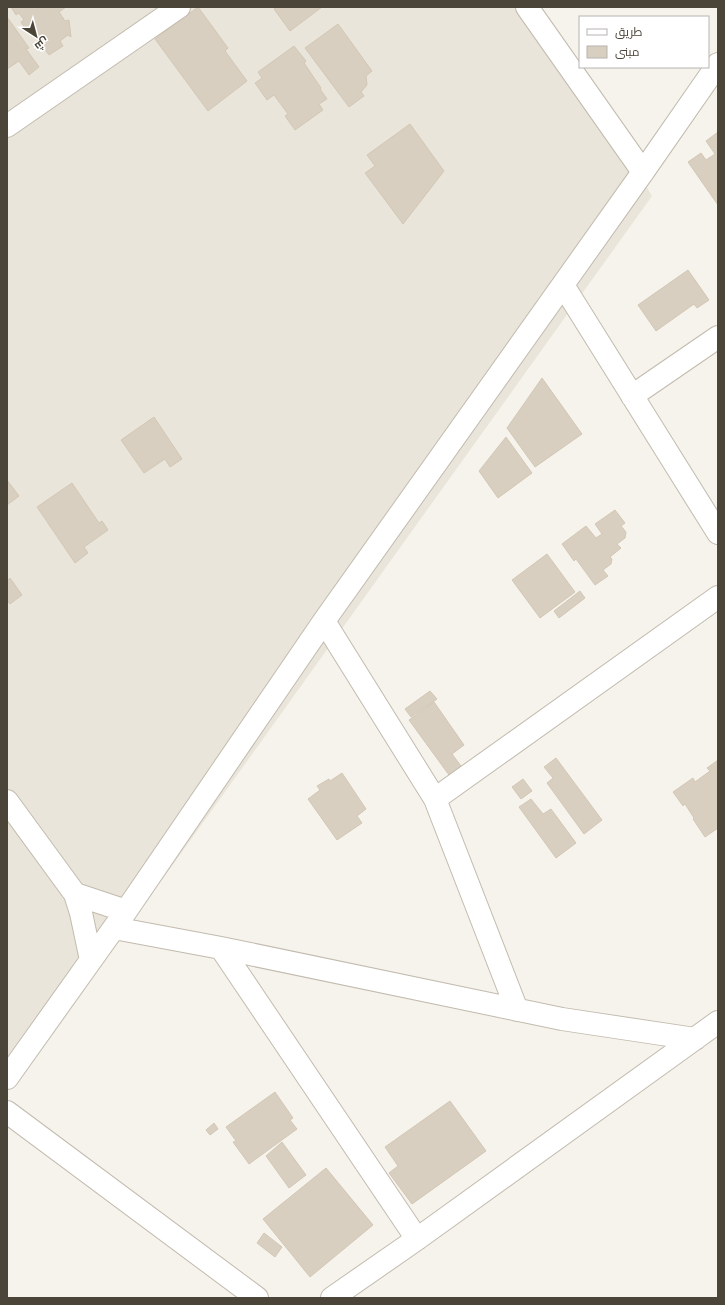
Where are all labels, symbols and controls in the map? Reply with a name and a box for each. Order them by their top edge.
north arrow [16,16,56,56]
legend [579,16,709,68]
text: طريق [615,24,643,39]
text: ش [32,34,52,54]
text: مبنى [615,44,640,59]

